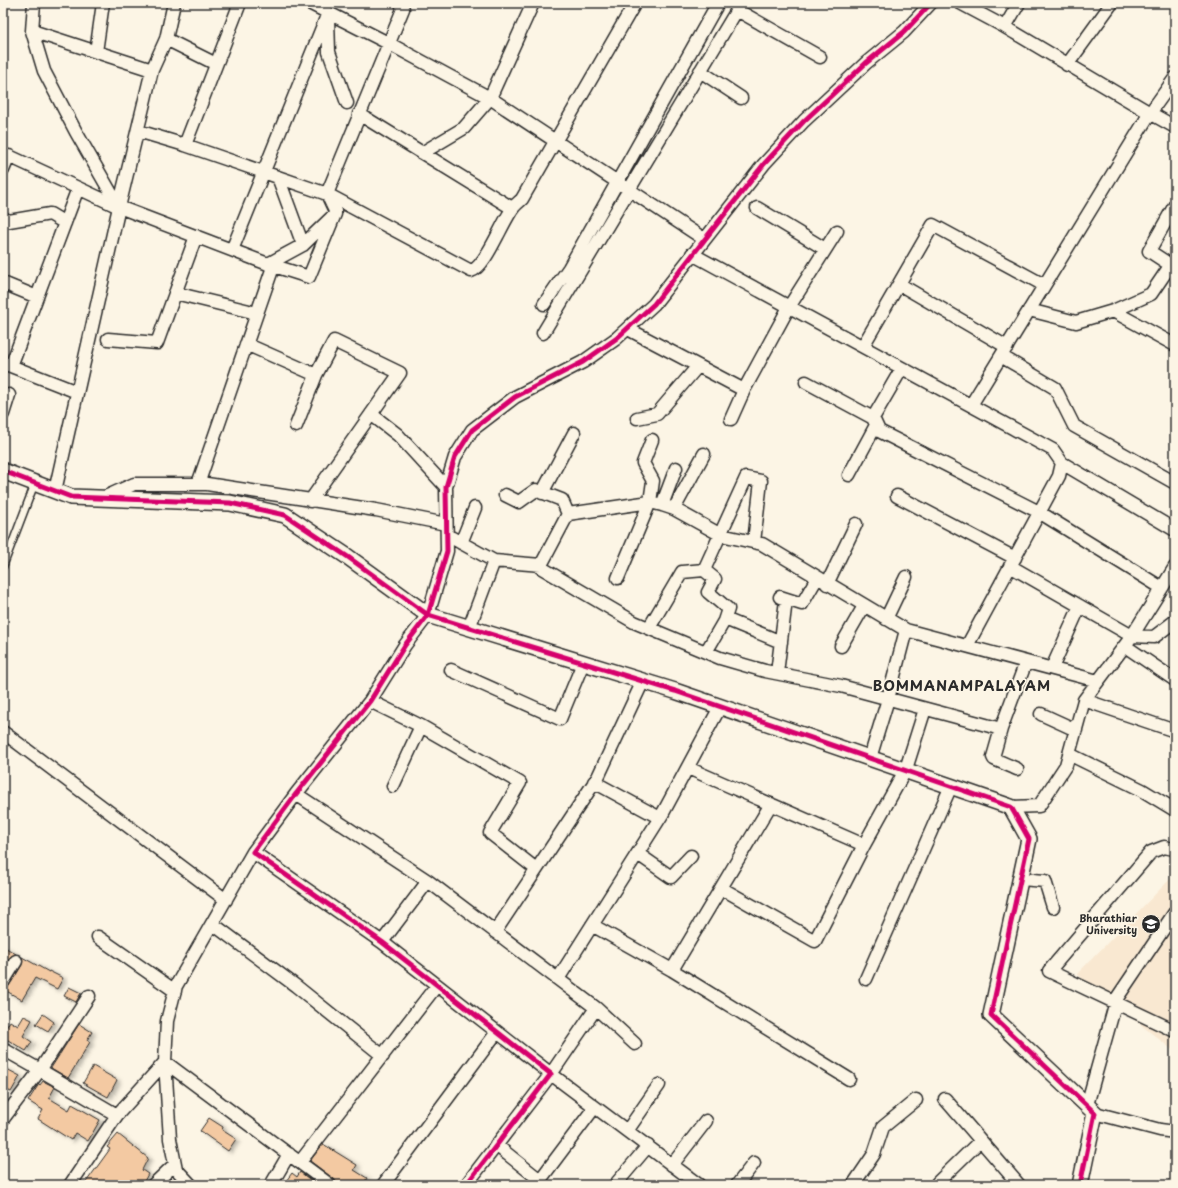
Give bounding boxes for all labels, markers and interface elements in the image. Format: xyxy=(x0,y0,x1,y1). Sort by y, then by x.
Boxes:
district label: BOMMANAMPALAYAM xyxy=(873,675,1051,696)
place label: Bharathiar University xyxy=(1079,910,1138,937)
school or university icon: Bharathiar University xyxy=(1140,913,1162,935)

